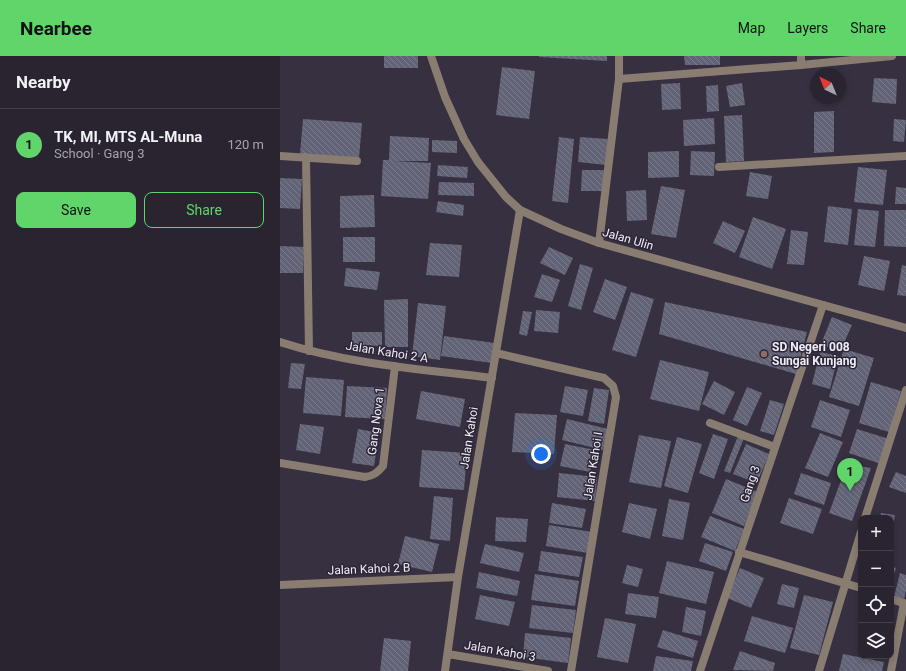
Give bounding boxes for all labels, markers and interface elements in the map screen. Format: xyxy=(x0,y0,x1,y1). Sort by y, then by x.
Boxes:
text: Nearbee xyxy=(20,17,92,40)
text: Map xyxy=(738,20,765,36)
text: Layers xyxy=(787,20,828,36)
text: Share xyxy=(850,20,886,36)
north arrow xyxy=(810,68,846,104)
text: Nearby xyxy=(16,72,71,92)
text: TK, MI, MTS AL-Muna xyxy=(54,128,202,146)
text: 1 xyxy=(25,137,33,152)
text: 120 m xyxy=(227,137,264,152)
text: School · Gang 3 xyxy=(54,146,144,161)
button: Save xyxy=(16,192,136,228)
button: Share xyxy=(144,192,264,228)
street label: Jalan Ulin xyxy=(601,225,655,253)
street label: Jalan Kahoi 2 A xyxy=(345,339,429,365)
place label: SD Negeri 008 Sungai Kunjang xyxy=(772,340,856,368)
marker: SD Negeri 008 Sungai Kunjang xyxy=(759,349,769,359)
street label: Gang Nova 1 xyxy=(365,386,387,456)
street label: Jalan Kahoi xyxy=(457,406,481,470)
street label: Jalan Kahoi I xyxy=(581,431,605,501)
your location xyxy=(531,444,551,464)
pin: 1 xyxy=(837,458,863,491)
street label: Gang 3 xyxy=(737,464,763,504)
map controls xyxy=(858,515,894,659)
button: + xyxy=(858,515,894,551)
button: − xyxy=(858,551,894,587)
street label: Jalan Kahoi 2 B xyxy=(327,561,411,577)
button: locate xyxy=(858,587,894,623)
button: layers xyxy=(858,623,894,659)
street label: Jalan Kahoi 3 xyxy=(463,638,537,664)

